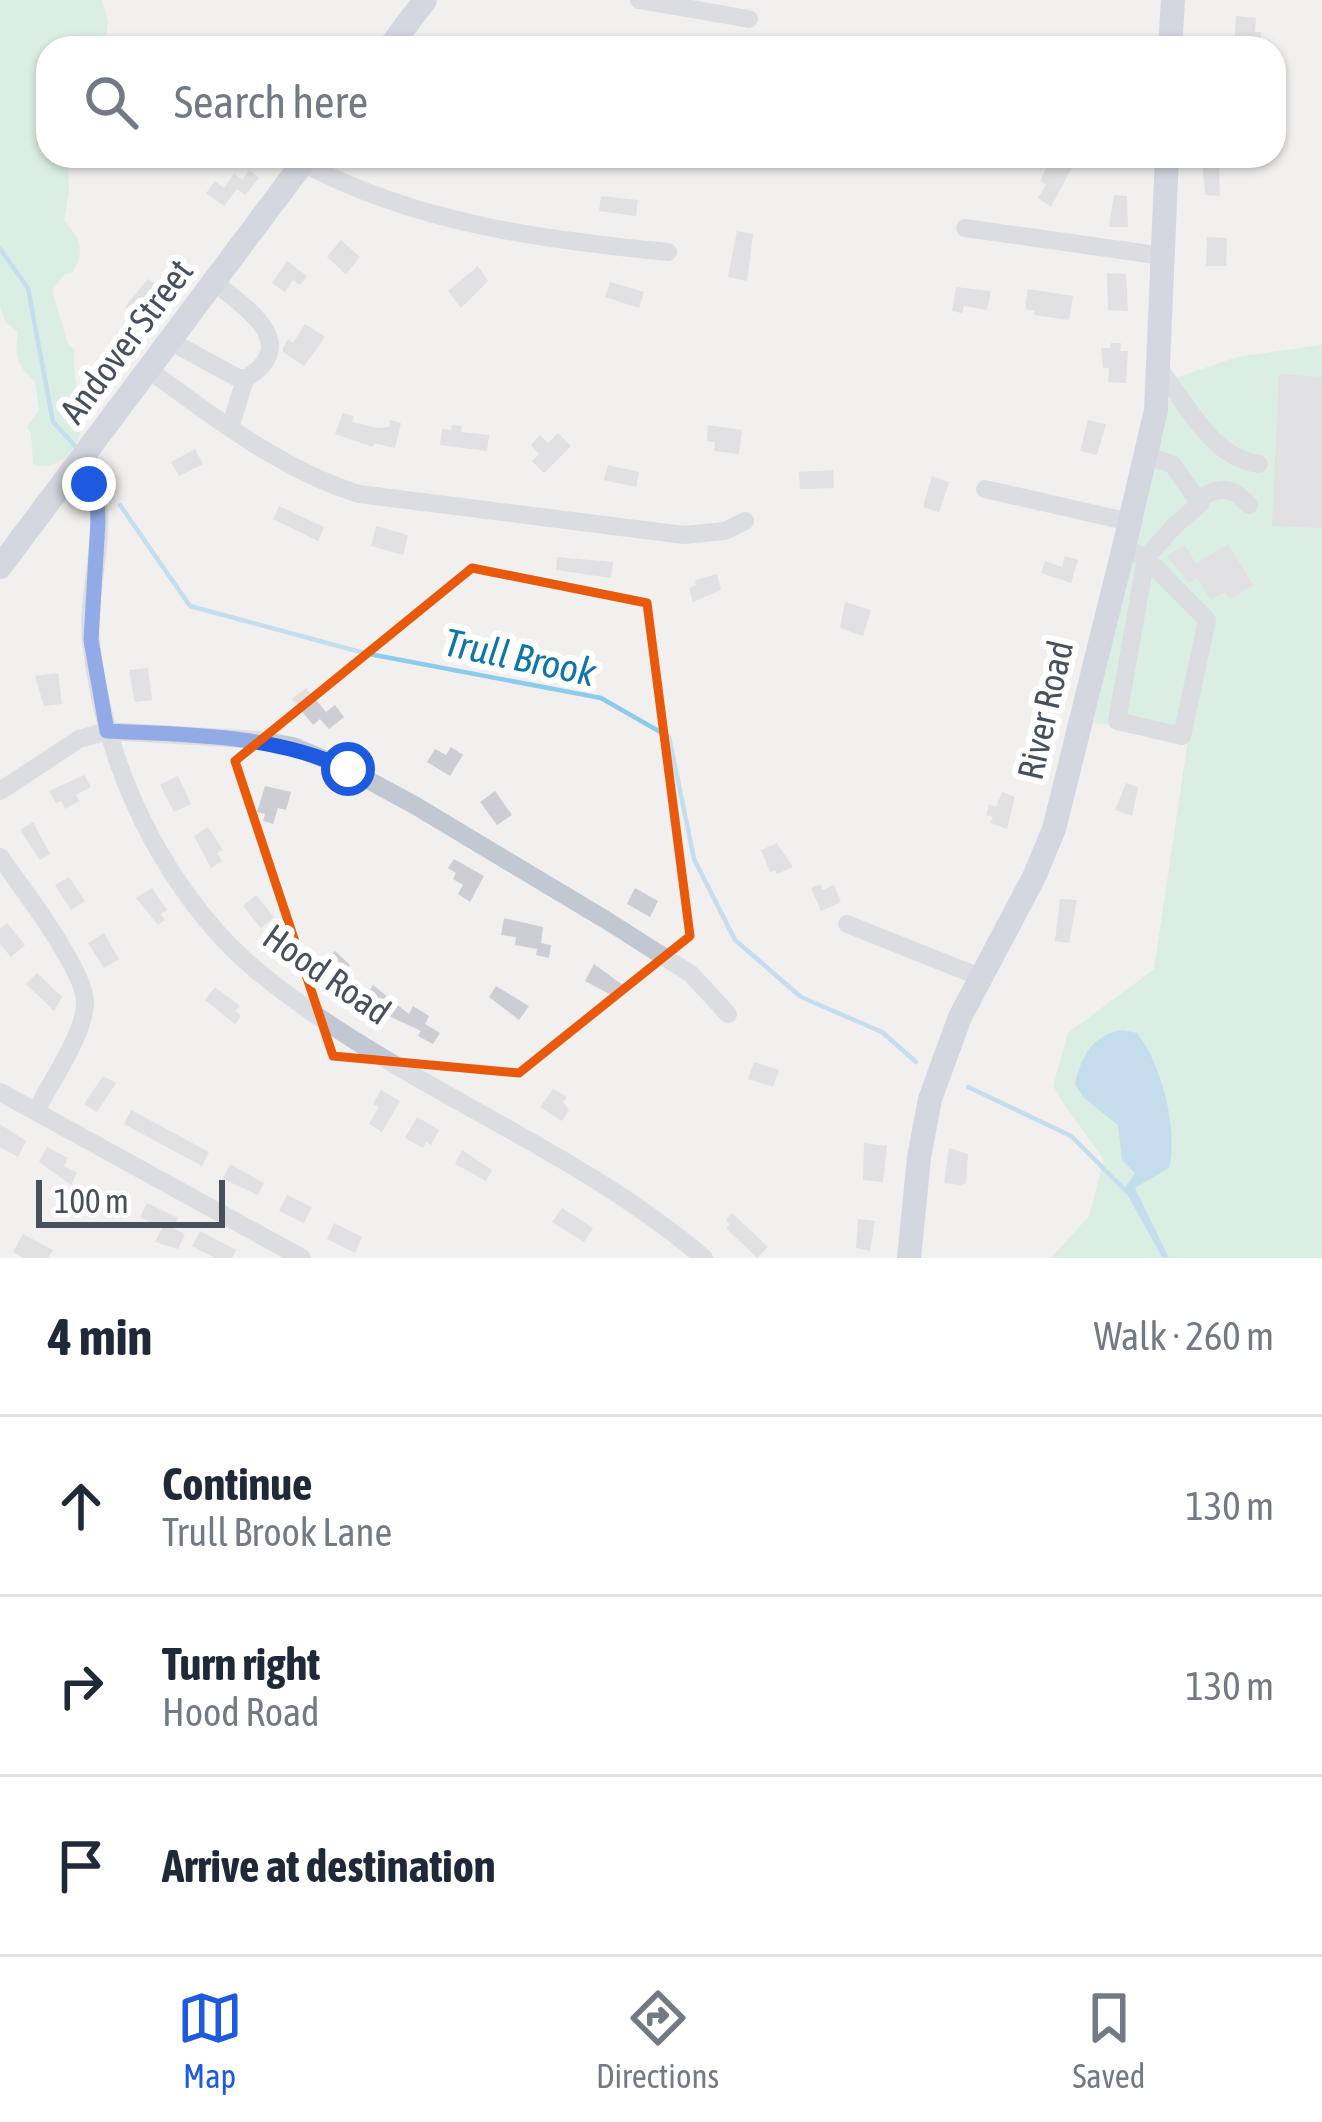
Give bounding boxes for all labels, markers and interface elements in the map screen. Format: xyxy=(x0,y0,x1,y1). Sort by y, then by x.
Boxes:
search box xyxy=(36,36,1286,168)
icon: search xyxy=(78,69,144,135)
text: Search here xyxy=(174,76,368,128)
street label: Andover Street xyxy=(51,251,201,431)
route end xyxy=(62,457,116,511)
water label: Trull Brook xyxy=(440,619,601,695)
street label: River Road xyxy=(1009,636,1081,784)
route start xyxy=(321,742,375,796)
street label: Hood Road xyxy=(255,915,399,1033)
scale bar xyxy=(36,1174,225,1227)
text: 100 m xyxy=(54,1182,129,1220)
text: 4 min xyxy=(48,1307,152,1366)
text: Walk · 260 m xyxy=(1094,1314,1274,1358)
text: Continue xyxy=(162,1458,313,1510)
icon: ahead xyxy=(48,1473,114,1539)
text: 130 m xyxy=(1186,1484,1274,1528)
text: Trull Brook Lane xyxy=(162,1510,392,1554)
text: Turn right xyxy=(162,1638,320,1690)
icon: right xyxy=(48,1653,114,1719)
text: 130 m xyxy=(1186,1664,1274,1708)
text: Hood Road xyxy=(162,1690,320,1734)
icon: arrive xyxy=(48,1833,114,1899)
text: Arrive at destination xyxy=(162,1840,496,1892)
tab: Map xyxy=(177,1985,243,2095)
tab: Directions xyxy=(596,1985,719,2095)
tab: Saved xyxy=(1072,1985,1145,2095)

